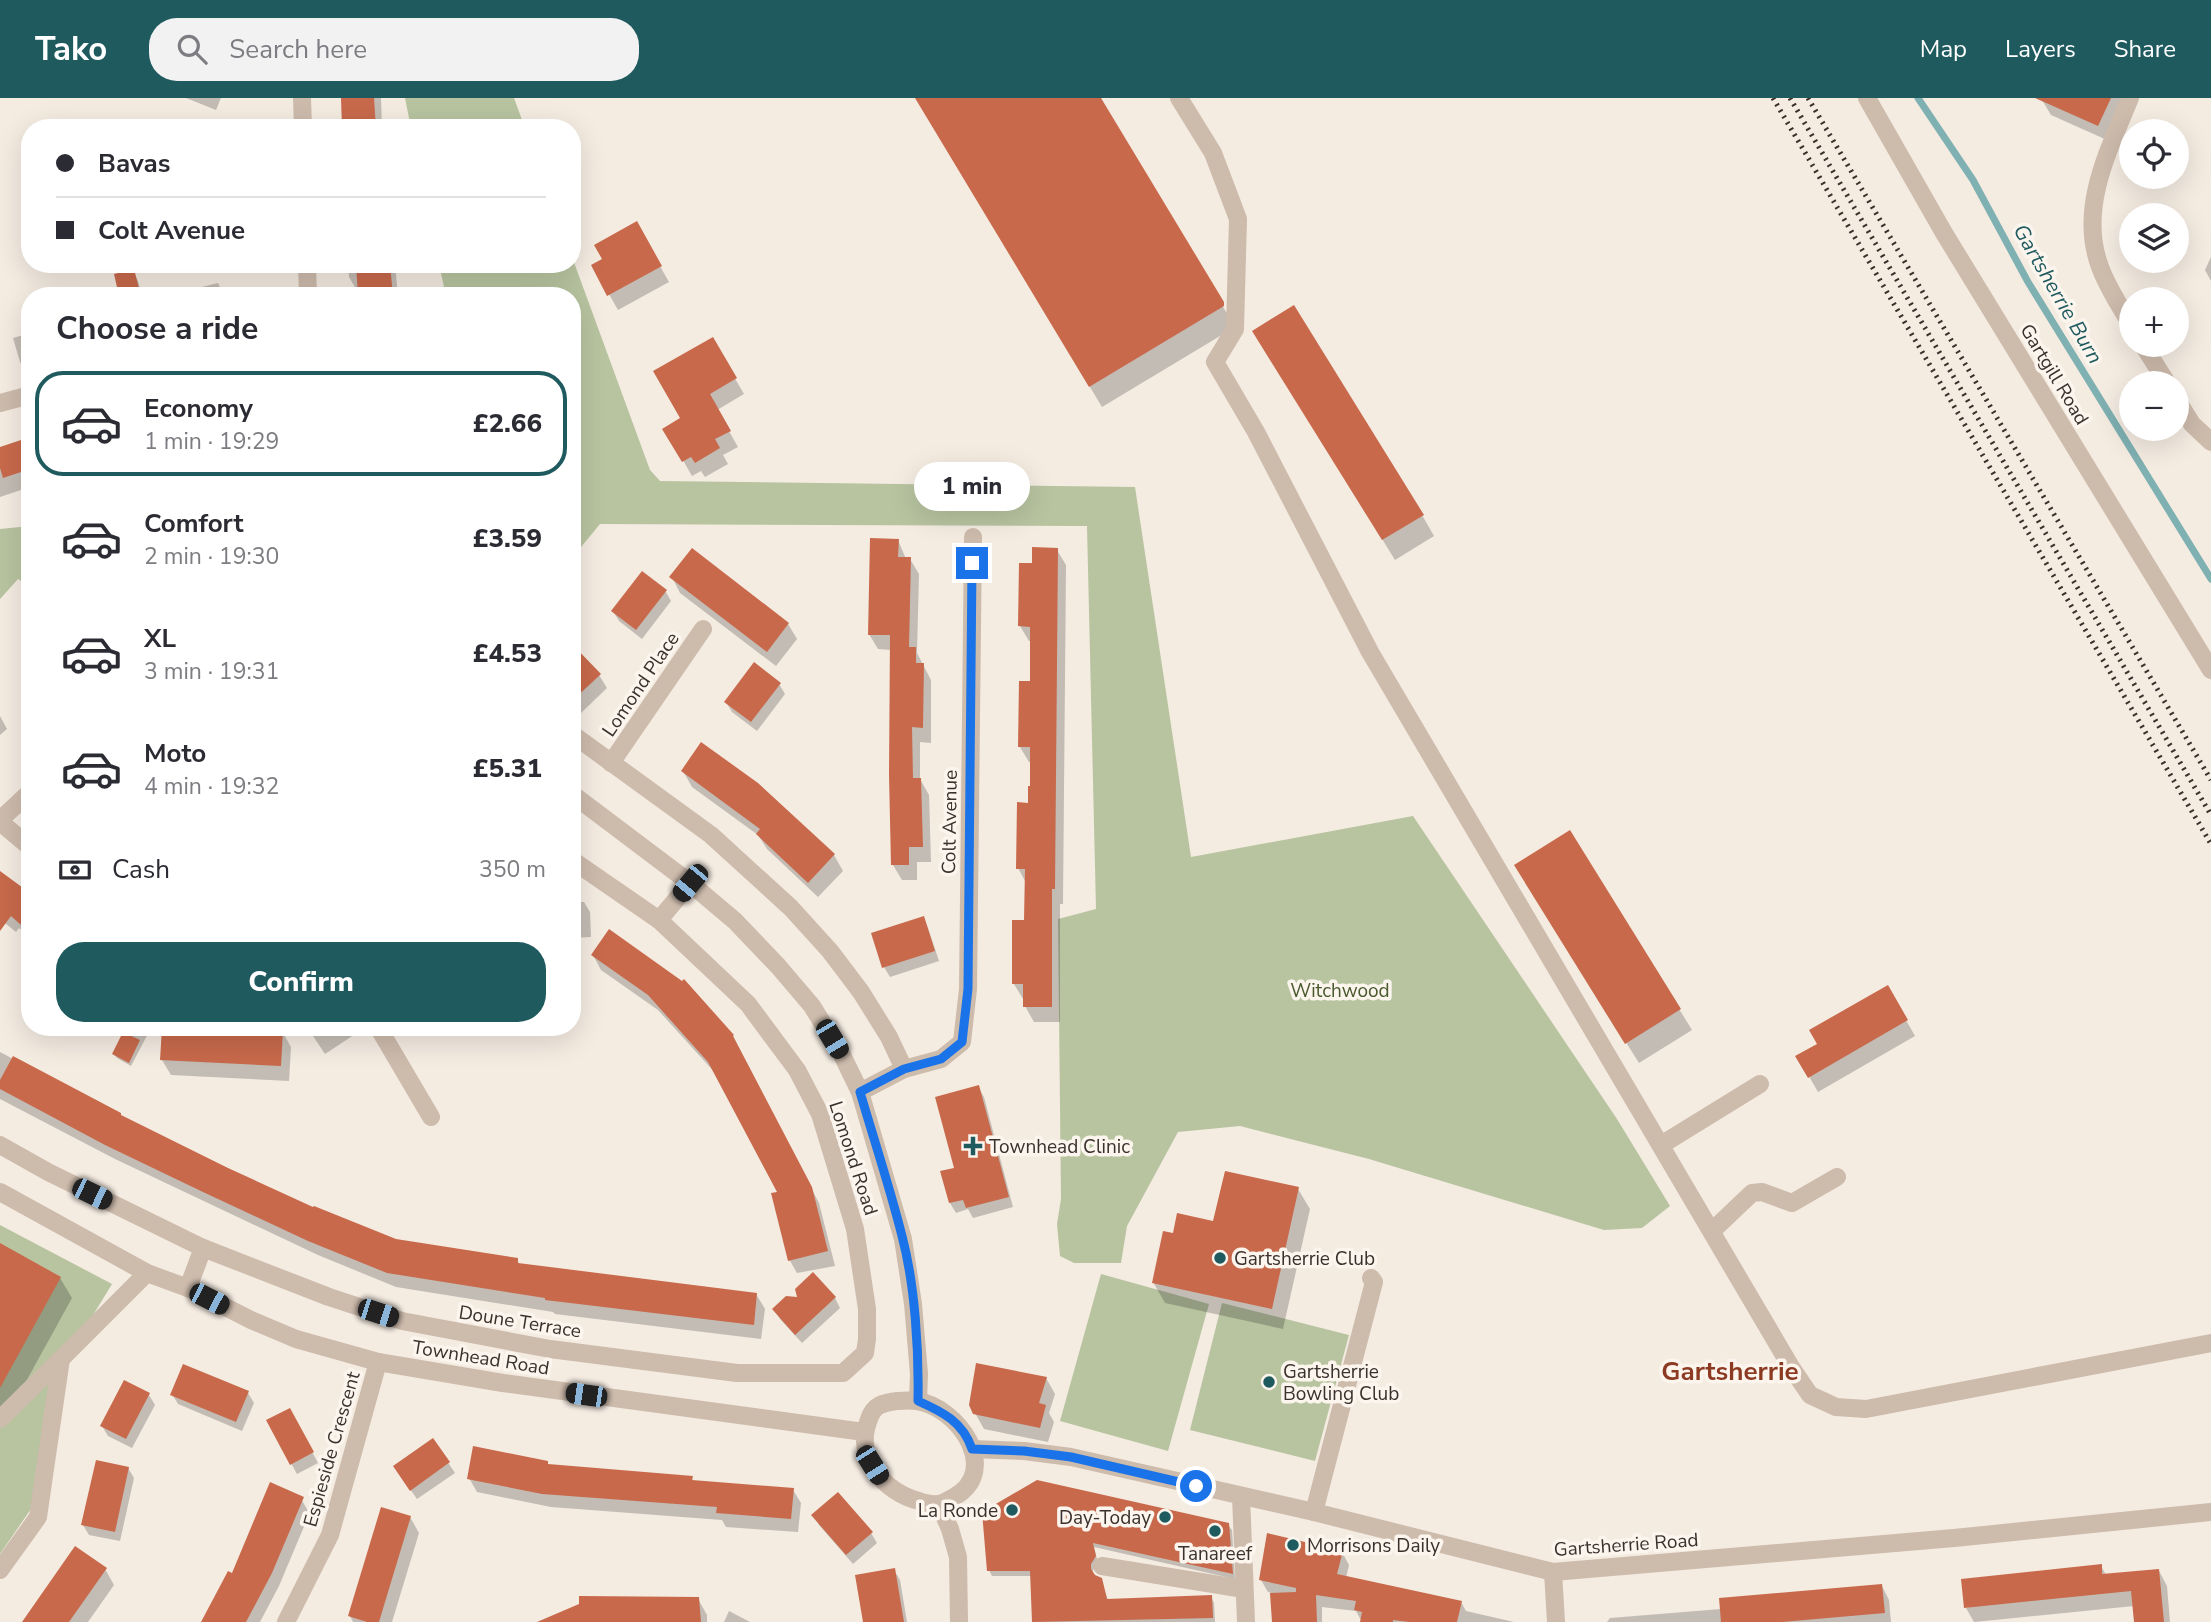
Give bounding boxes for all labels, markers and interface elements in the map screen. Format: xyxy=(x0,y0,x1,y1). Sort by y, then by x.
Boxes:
search box xyxy=(149,18,639,81)
text: Tako xyxy=(35,27,107,72)
icon: search xyxy=(173,30,211,68)
text: Search here xyxy=(229,32,367,67)
text: Map xyxy=(1920,33,1967,65)
text: Layers xyxy=(2005,33,2076,65)
text: Share xyxy=(2114,33,2176,65)
map controls xyxy=(2119,119,2189,441)
button: locate xyxy=(2119,119,2189,189)
text: Bavas xyxy=(98,146,170,181)
button: layers xyxy=(2119,203,2189,273)
text: Colt Avenue xyxy=(98,213,245,248)
water label: Gartsherrie Burn xyxy=(2007,219,2109,369)
button: + xyxy=(2119,287,2189,357)
text: Choose a ride xyxy=(56,307,258,350)
street label: Gartgill Road xyxy=(2014,319,2095,430)
button: − xyxy=(2119,371,2189,441)
text: Economy xyxy=(144,391,253,426)
icon: car xyxy=(60,392,123,455)
text: £2.66 xyxy=(473,406,542,441)
text: 1 min · 19:29 xyxy=(144,426,279,457)
callout: 1 min xyxy=(914,462,1030,510)
text: 1 min xyxy=(942,471,1002,502)
text: Comfort xyxy=(144,506,244,541)
icon: car xyxy=(60,507,123,570)
text: £3.59 xyxy=(473,521,542,556)
text: 2 min · 19:30 xyxy=(144,541,279,572)
route end xyxy=(956,547,988,579)
text: XL xyxy=(144,621,176,656)
icon: car xyxy=(60,622,123,685)
street label: Lomond Place xyxy=(596,627,685,742)
text: £4.53 xyxy=(473,636,542,671)
text: 3 min · 19:31 xyxy=(144,656,279,687)
text: Moto xyxy=(144,736,206,771)
icon: car xyxy=(60,737,123,800)
text: £5.31 xyxy=(473,751,542,786)
street label: Colt Avenue xyxy=(936,770,964,874)
text: 4 min · 19:32 xyxy=(144,771,279,802)
icon: cash xyxy=(56,851,94,889)
text: Cash xyxy=(112,852,170,887)
text: 350 m xyxy=(479,854,546,885)
car xyxy=(669,860,712,906)
button: Confirm xyxy=(56,942,546,1022)
park label: Witchwood xyxy=(1290,978,1390,1004)
car xyxy=(813,1016,852,1062)
street label: Lomond Road xyxy=(822,1098,884,1219)
place label: Townhead Clinic xyxy=(989,1134,1130,1160)
marker: Townhead Clinic xyxy=(963,1136,983,1156)
car xyxy=(69,1175,116,1213)
place label: Gartsherrie Club xyxy=(1234,1246,1375,1272)
marker: Gartsherrie Club xyxy=(1212,1250,1228,1266)
car xyxy=(186,1280,233,1318)
car xyxy=(355,1297,402,1329)
street label: Doune Terrace xyxy=(457,1299,583,1344)
street label: Townhead Road xyxy=(410,1334,551,1382)
district label: Gartsherrie xyxy=(1661,1354,1799,1389)
place label: Gartsherrie Bowling Club xyxy=(1283,1359,1399,1407)
street label: Espieside Crescent xyxy=(297,1368,367,1530)
marker: Gartsherrie Bowling Club xyxy=(1261,1374,1277,1390)
car xyxy=(564,1382,609,1408)
car xyxy=(852,1442,893,1488)
route start xyxy=(1180,1470,1212,1502)
place label: La Ronde xyxy=(918,1498,998,1524)
marker: La Ronde xyxy=(1004,1502,1020,1518)
place label: Day-Today xyxy=(1059,1505,1151,1531)
marker: Day-Today xyxy=(1157,1509,1173,1525)
marker: Tanareef xyxy=(1207,1523,1223,1539)
street label: Gartsherrie Road xyxy=(1553,1527,1699,1563)
place label: Morrisons Daily xyxy=(1307,1533,1440,1559)
marker: Morrisons Daily xyxy=(1285,1537,1301,1553)
place label: Tanareef xyxy=(1178,1541,1253,1567)

